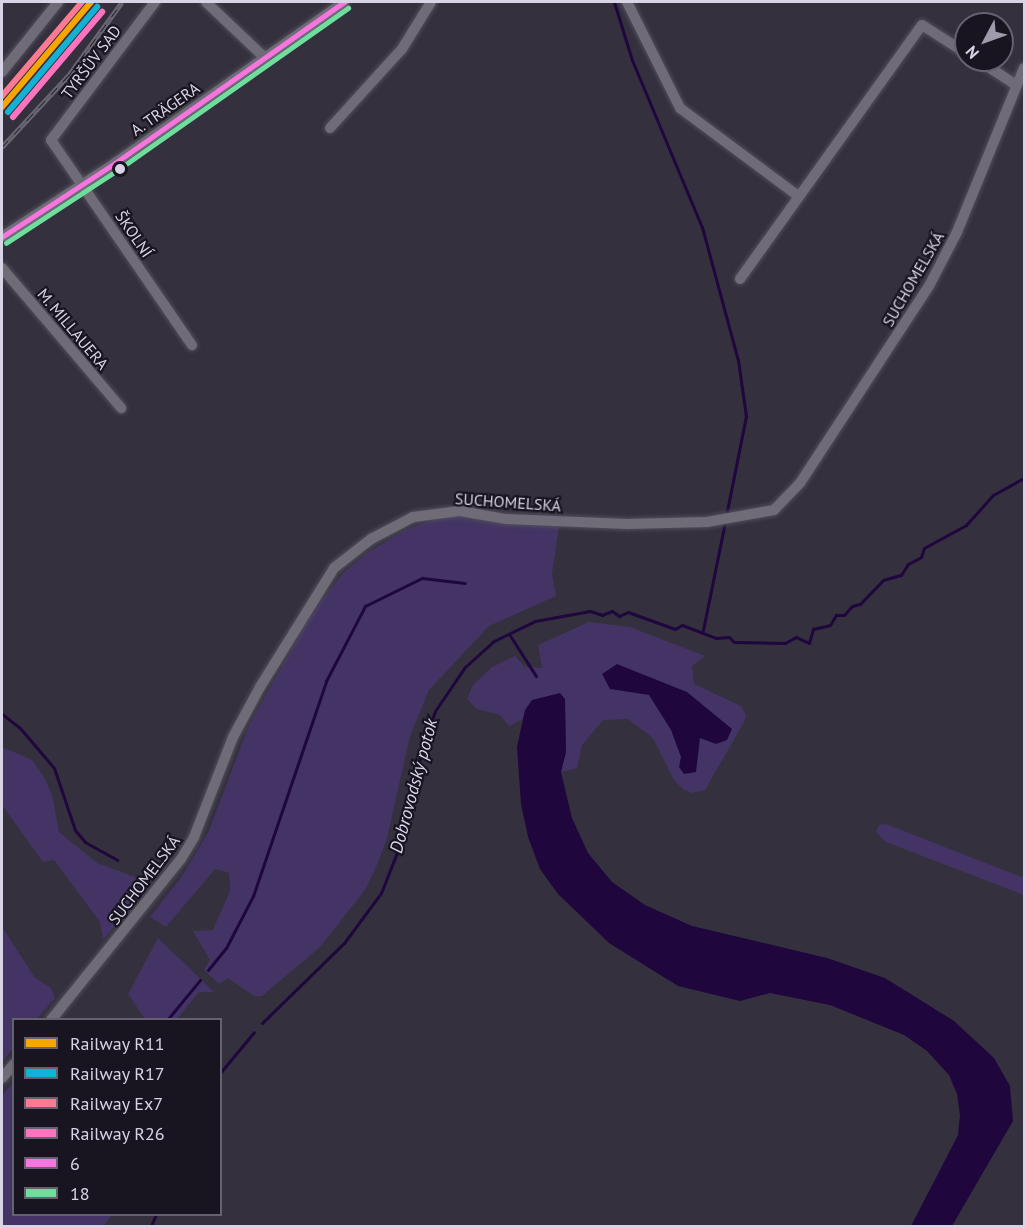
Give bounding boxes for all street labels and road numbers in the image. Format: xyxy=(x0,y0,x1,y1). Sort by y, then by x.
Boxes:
street label: TYRŠŮV SAD xyxy=(57,21,125,103)
street label: A. TRÄGERA xyxy=(126,78,204,140)
street label: ŠKOLNÍ xyxy=(111,207,157,261)
street label: SUCHOMELSKÁ xyxy=(878,228,948,330)
street label: M. MILLAUERA xyxy=(33,284,113,374)
street label: SUCHOMELSKÁ xyxy=(454,489,562,515)
street label: SUCHOMELSKÁ xyxy=(104,832,184,928)

